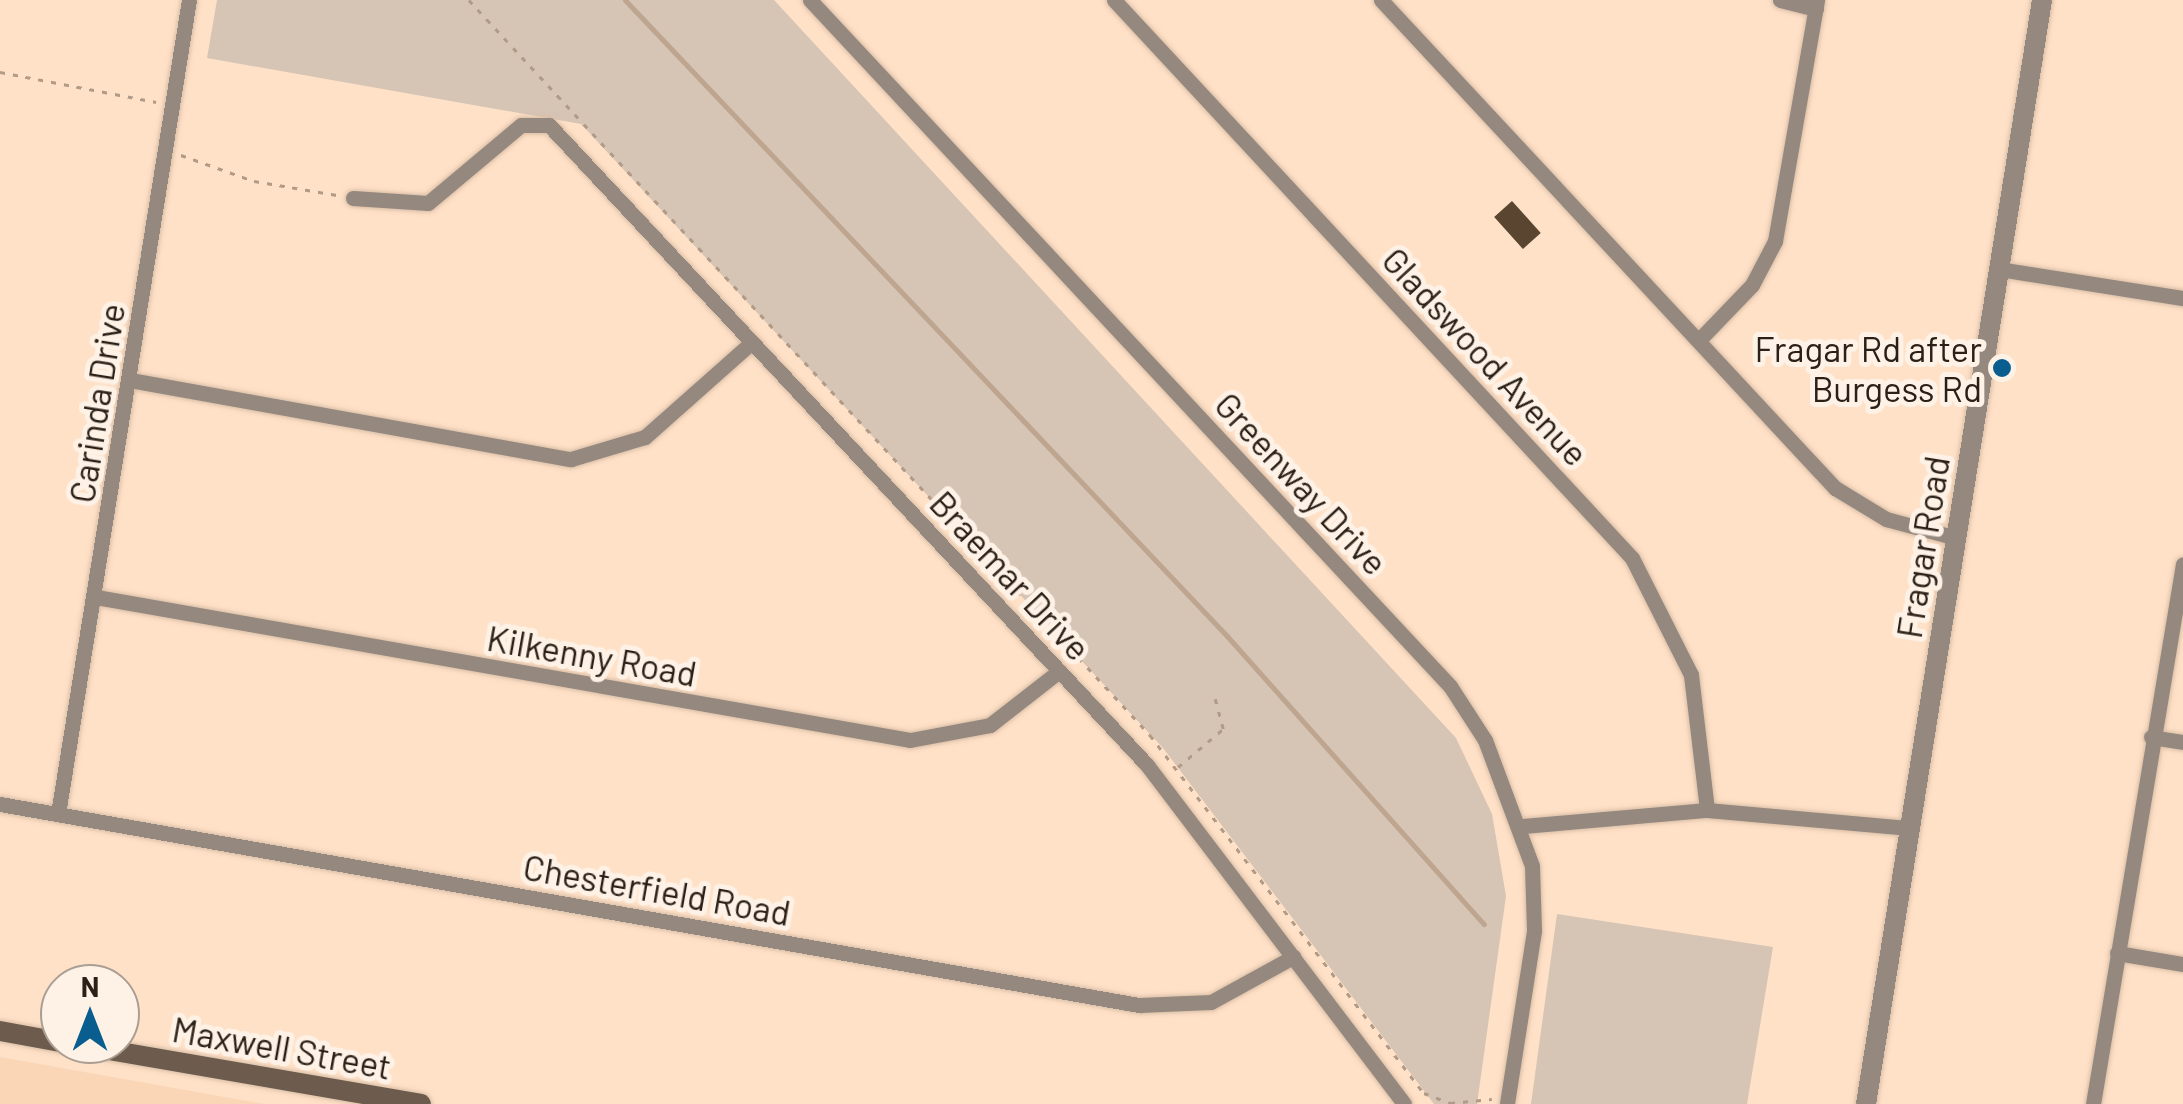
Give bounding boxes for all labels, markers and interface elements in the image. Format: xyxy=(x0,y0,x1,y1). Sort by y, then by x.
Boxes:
street label: Gladswood Avenue xyxy=(1374,238,1598,474)
street label: Carinda Drive xyxy=(60,300,132,506)
place label: Fragar Rd after Burgess Rd xyxy=(1754,327,1982,409)
marker: Fragar Rd after Burgess Rd xyxy=(1991,357,2013,379)
street label: Greenway Drive xyxy=(1207,383,1397,583)
street label: Fragar Road xyxy=(1887,453,1957,641)
street label: Braemar Drive xyxy=(922,482,1100,668)
street label: Kilkenny Road xyxy=(484,616,700,694)
street label: Chesterfield Road xyxy=(520,845,794,933)
north arrow xyxy=(40,964,140,1064)
text: N xyxy=(81,969,99,1003)
street label: Maxwell Street xyxy=(169,1007,395,1087)

